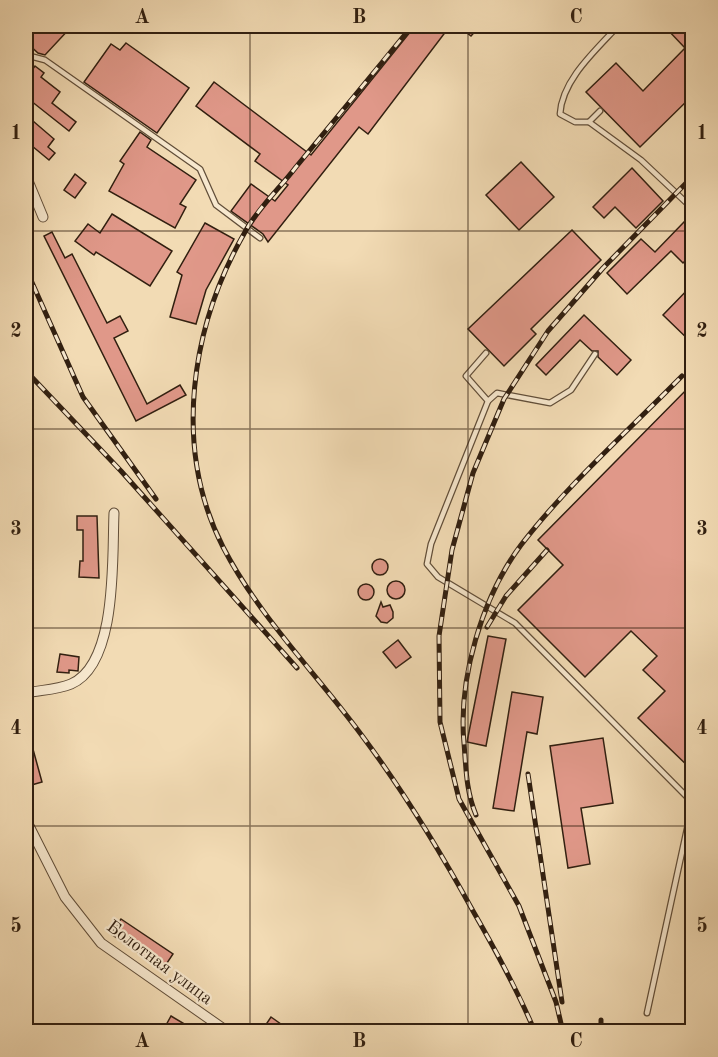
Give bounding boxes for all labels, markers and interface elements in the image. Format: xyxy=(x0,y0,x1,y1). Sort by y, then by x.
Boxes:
text: A xyxy=(134,8,150,28)
text: B xyxy=(352,8,366,28)
text: C xyxy=(569,8,583,28)
text: 1 xyxy=(10,124,22,144)
text: 1 xyxy=(696,124,708,144)
text: 2 xyxy=(10,322,22,342)
text: 2 xyxy=(696,322,708,342)
text: 3 xyxy=(10,520,22,540)
text: 3 xyxy=(696,520,708,540)
text: 4 xyxy=(10,719,22,739)
text: 4 xyxy=(696,719,708,739)
text: 5 xyxy=(10,916,22,937)
text: 5 xyxy=(696,916,708,937)
street label: Болотная улица xyxy=(103,917,216,1008)
text: A xyxy=(134,1032,150,1052)
text: B xyxy=(352,1032,366,1052)
text: C xyxy=(569,1032,583,1052)

